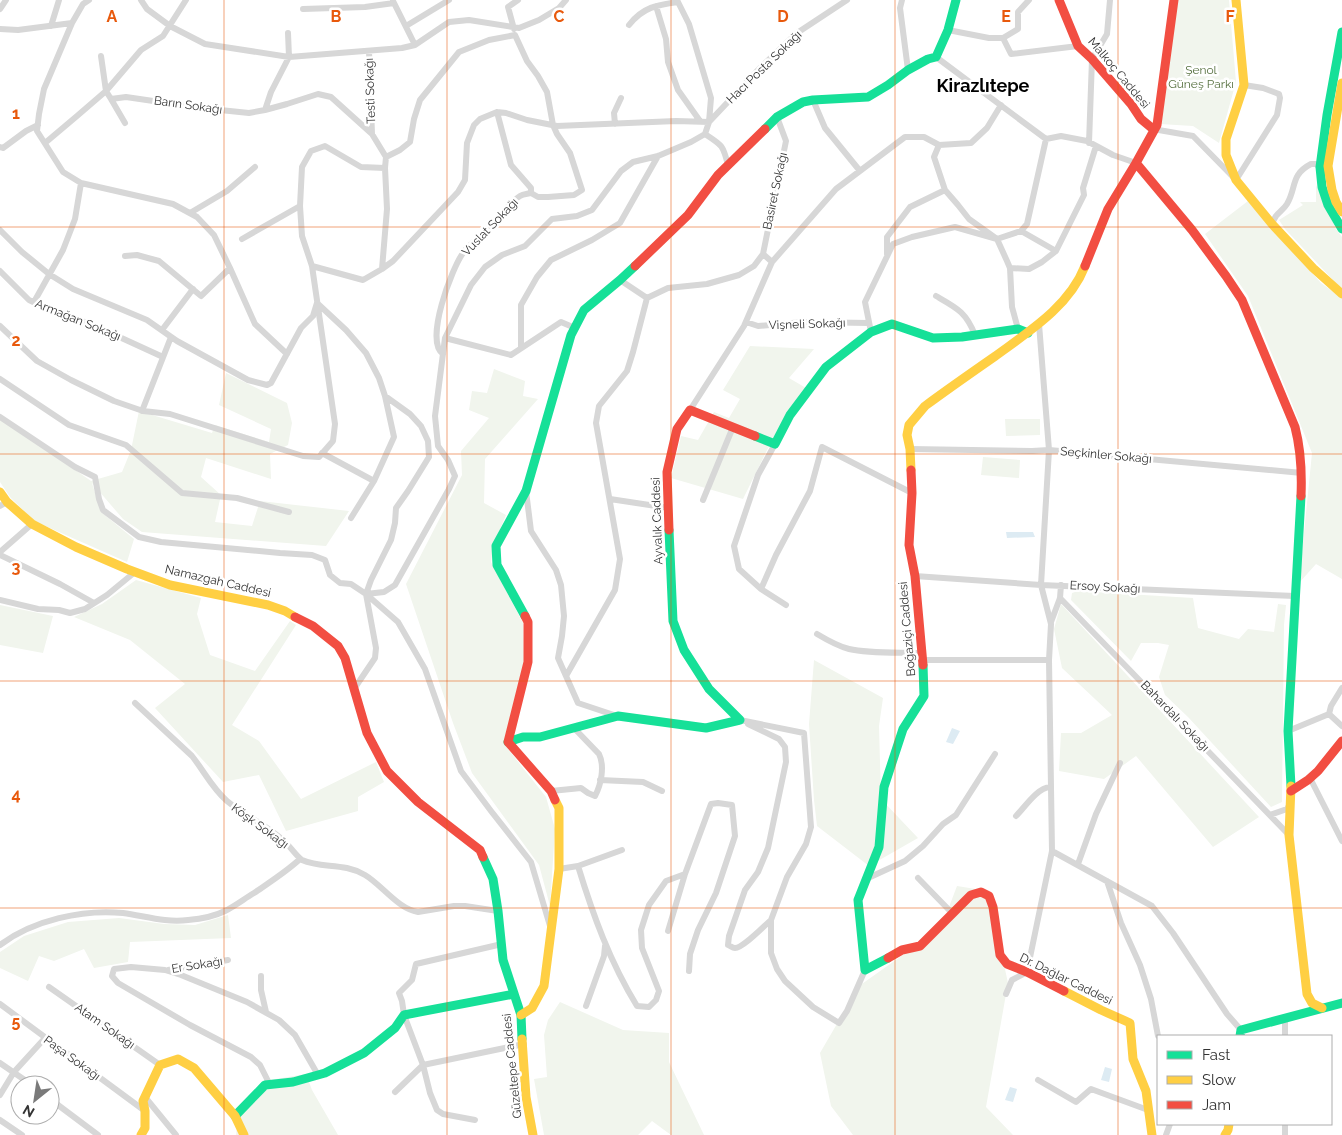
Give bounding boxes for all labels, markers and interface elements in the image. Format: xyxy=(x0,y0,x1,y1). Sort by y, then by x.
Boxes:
text: A xyxy=(107,7,118,26)
text: B xyxy=(331,7,342,26)
text: C xyxy=(554,7,565,26)
text: D xyxy=(777,7,789,26)
text: E xyxy=(1001,7,1011,26)
text: F xyxy=(1225,7,1235,26)
street label: Hacı Posta Sokağı xyxy=(724,28,804,106)
street label: Malkoç Caddesi xyxy=(1085,35,1153,111)
street label: Testi Sokağı xyxy=(362,58,378,124)
park label: Şenol Güneş Parkı xyxy=(1168,63,1234,91)
district label: Kirazlıtepe xyxy=(937,75,1030,96)
street label: Barın Sokağı xyxy=(153,93,223,117)
text: 1 xyxy=(12,104,20,123)
street label: Basiret Sokağı xyxy=(760,151,790,231)
street label: Vuslat Sokağı xyxy=(459,195,521,259)
street label: Armağan Sokağı xyxy=(33,296,123,344)
street label: Vişneli Sokağı xyxy=(768,316,846,332)
text: 2 xyxy=(11,331,21,350)
street label: Seçkinler Sokağı xyxy=(1060,444,1152,466)
street label: Ayvalık Caddesi xyxy=(648,477,666,565)
text: 3 xyxy=(12,558,21,577)
street label: Namazgah Caddesi xyxy=(164,562,272,600)
street label: Ersoy Sokağı xyxy=(1069,578,1141,596)
street label: Boğaziçi Caddesi xyxy=(896,581,918,677)
street label: Bahardalı Sokağı xyxy=(1138,678,1212,754)
text: 4 xyxy=(11,785,21,804)
street label: Köşk Sokağı xyxy=(229,801,291,851)
street label: Dr. Dağlar Caddesi xyxy=(1017,950,1115,1008)
street label: Er Sokağı xyxy=(170,954,224,976)
street label: Atam Sokağı xyxy=(72,1000,138,1052)
text: 5 xyxy=(12,1012,21,1031)
street label: Güzeltepe Caddesi xyxy=(500,1013,524,1119)
street label: Paşa Sokağı xyxy=(41,1033,103,1083)
legend xyxy=(1157,1035,1332,1125)
text: Fast xyxy=(1202,1046,1230,1064)
text: Slow xyxy=(1202,1071,1236,1089)
north arrow xyxy=(10,1075,60,1125)
text: Jam xyxy=(1202,1096,1231,1114)
text: N xyxy=(20,1102,37,1121)

